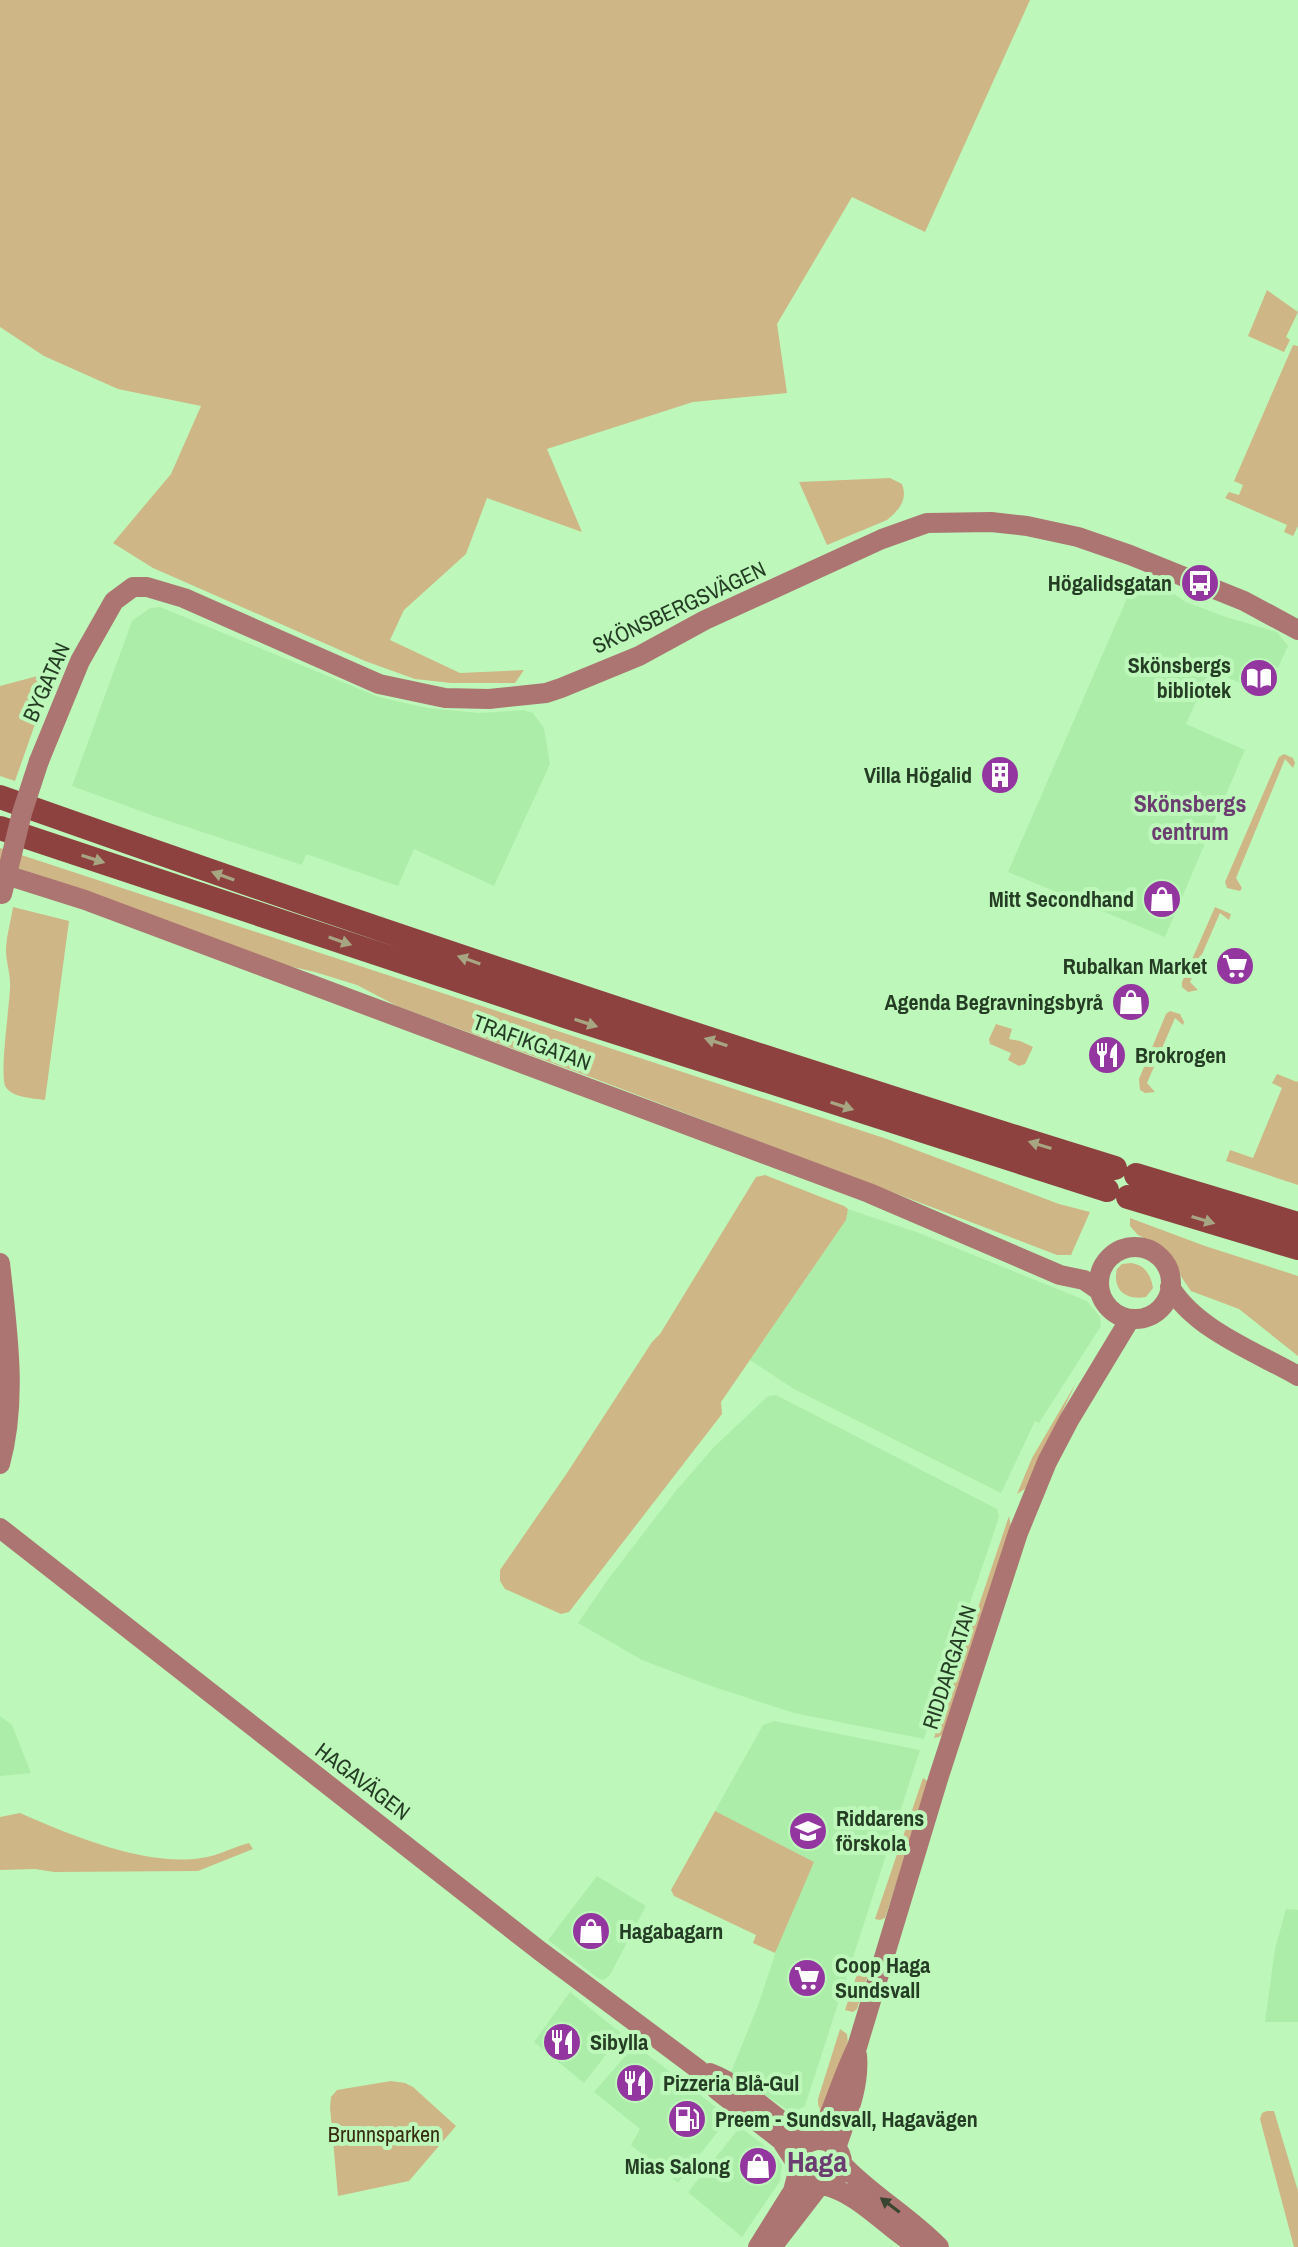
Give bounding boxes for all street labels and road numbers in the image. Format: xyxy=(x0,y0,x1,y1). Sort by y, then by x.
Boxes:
street label: SKÖNSBERGSVÄGEN xyxy=(587,554,771,660)
street label: BYGATAN xyxy=(15,638,77,726)
street label: TRAFIKGATAN xyxy=(469,1007,595,1077)
street label: RIDDARGATAN xyxy=(915,1601,983,1733)
street label: HAGAVÄGEN xyxy=(309,1735,417,1827)

